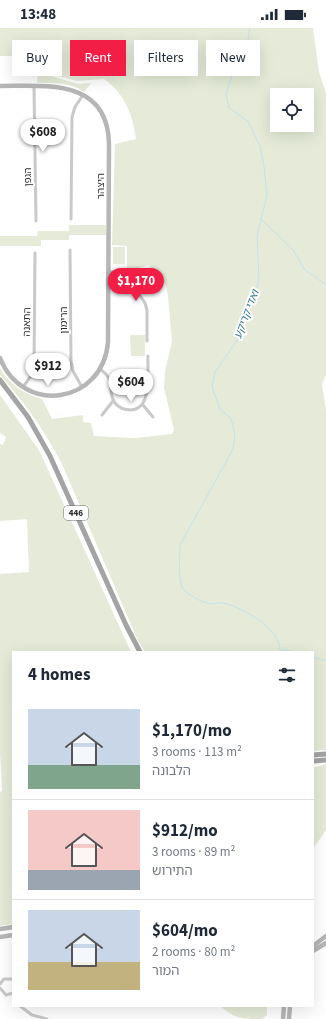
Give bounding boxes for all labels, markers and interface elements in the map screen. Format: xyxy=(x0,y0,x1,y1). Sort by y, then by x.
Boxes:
text: 13:48 xyxy=(20,4,56,25)
chip: Buy xyxy=(12,40,62,76)
chip: Rent xyxy=(70,40,126,76)
chip: Filters xyxy=(134,40,198,76)
chip: New xyxy=(206,40,260,76)
map controls xyxy=(270,88,314,132)
button: locate xyxy=(270,88,314,132)
pin: $608 xyxy=(19,119,67,153)
text: $608 xyxy=(29,123,57,141)
street label: הגפן xyxy=(21,167,35,187)
street label: היצהר xyxy=(94,173,108,199)
pin: $1,170 xyxy=(103,268,169,302)
text: $1,170 xyxy=(117,272,155,290)
water label: ואדי קריקע xyxy=(230,286,263,341)
street label: הרימון xyxy=(57,306,71,334)
street label: התאנה xyxy=(20,307,34,337)
pin: $912 xyxy=(24,353,72,387)
text: $912 xyxy=(34,357,62,375)
pin: $604 xyxy=(107,369,155,403)
text: $604 xyxy=(117,373,145,391)
road number: 446 xyxy=(64,506,88,520)
text: 4 homes xyxy=(28,663,90,687)
icon: filters xyxy=(276,664,298,686)
text: $1,170/mo xyxy=(152,719,232,743)
icon: home xyxy=(60,725,108,773)
text: 3 rooms · 113 m² xyxy=(152,743,242,761)
text: הלבונה xyxy=(152,762,191,780)
text: $912/mo xyxy=(152,819,218,843)
icon: home xyxy=(60,826,108,874)
text: 3 rooms · 89 m² xyxy=(152,843,235,861)
text: התירוש xyxy=(152,862,193,880)
text: $604/mo xyxy=(152,919,218,943)
icon: home xyxy=(60,926,108,974)
text: 2 rooms · 80 m² xyxy=(152,943,235,961)
text: המור xyxy=(152,962,179,980)

